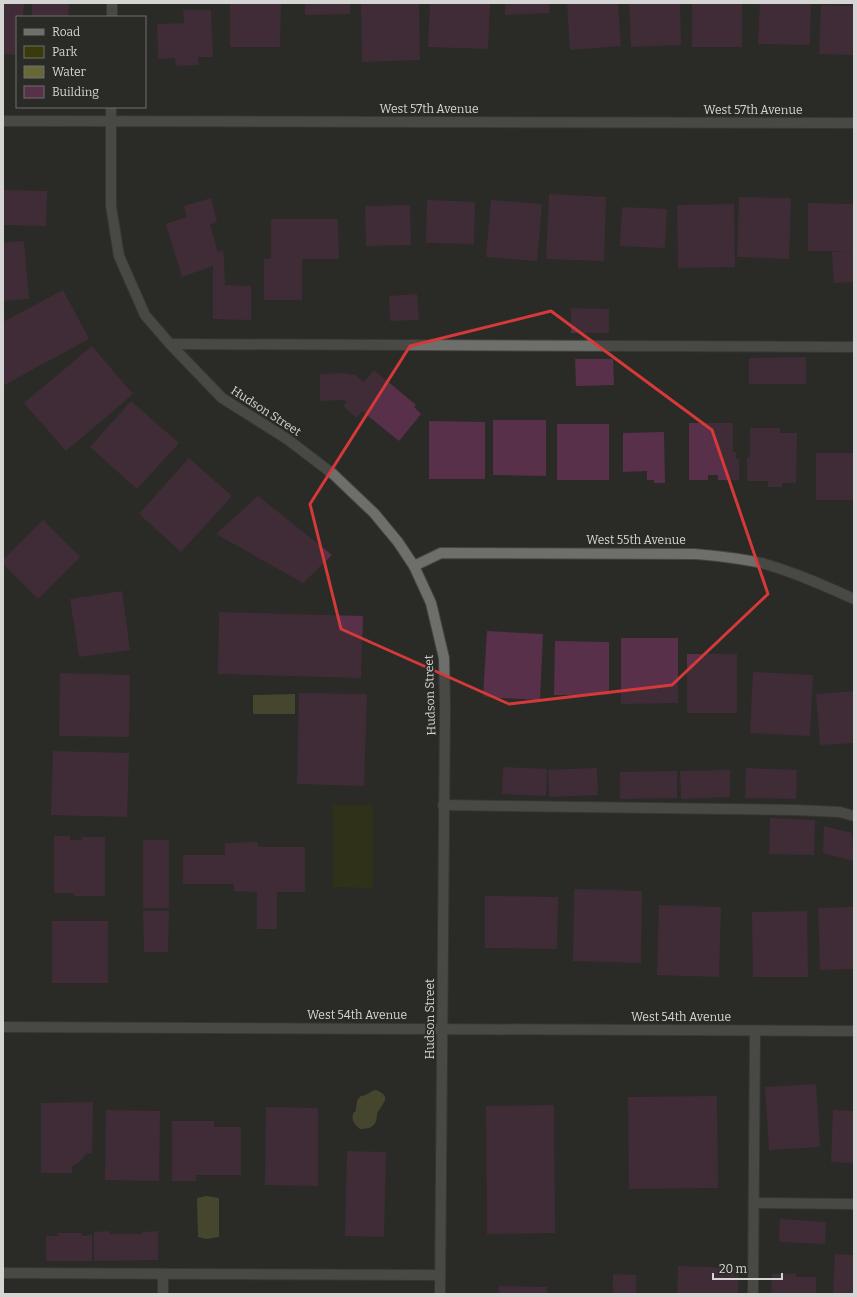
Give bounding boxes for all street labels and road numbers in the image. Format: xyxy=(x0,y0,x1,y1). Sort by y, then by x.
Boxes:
street label: West 57th Avenue xyxy=(380,102,478,116)
street label: West 57th Avenue xyxy=(704,103,802,117)
street label: Hudson Street xyxy=(228,383,304,439)
street label: West 55th Avenue xyxy=(586,533,686,547)
street label: Hudson Street xyxy=(422,654,438,736)
street label: Hudson Street xyxy=(423,978,437,1059)
street label: West 54th Avenue xyxy=(307,1008,407,1022)
street label: West 54th Avenue xyxy=(631,1010,731,1024)

